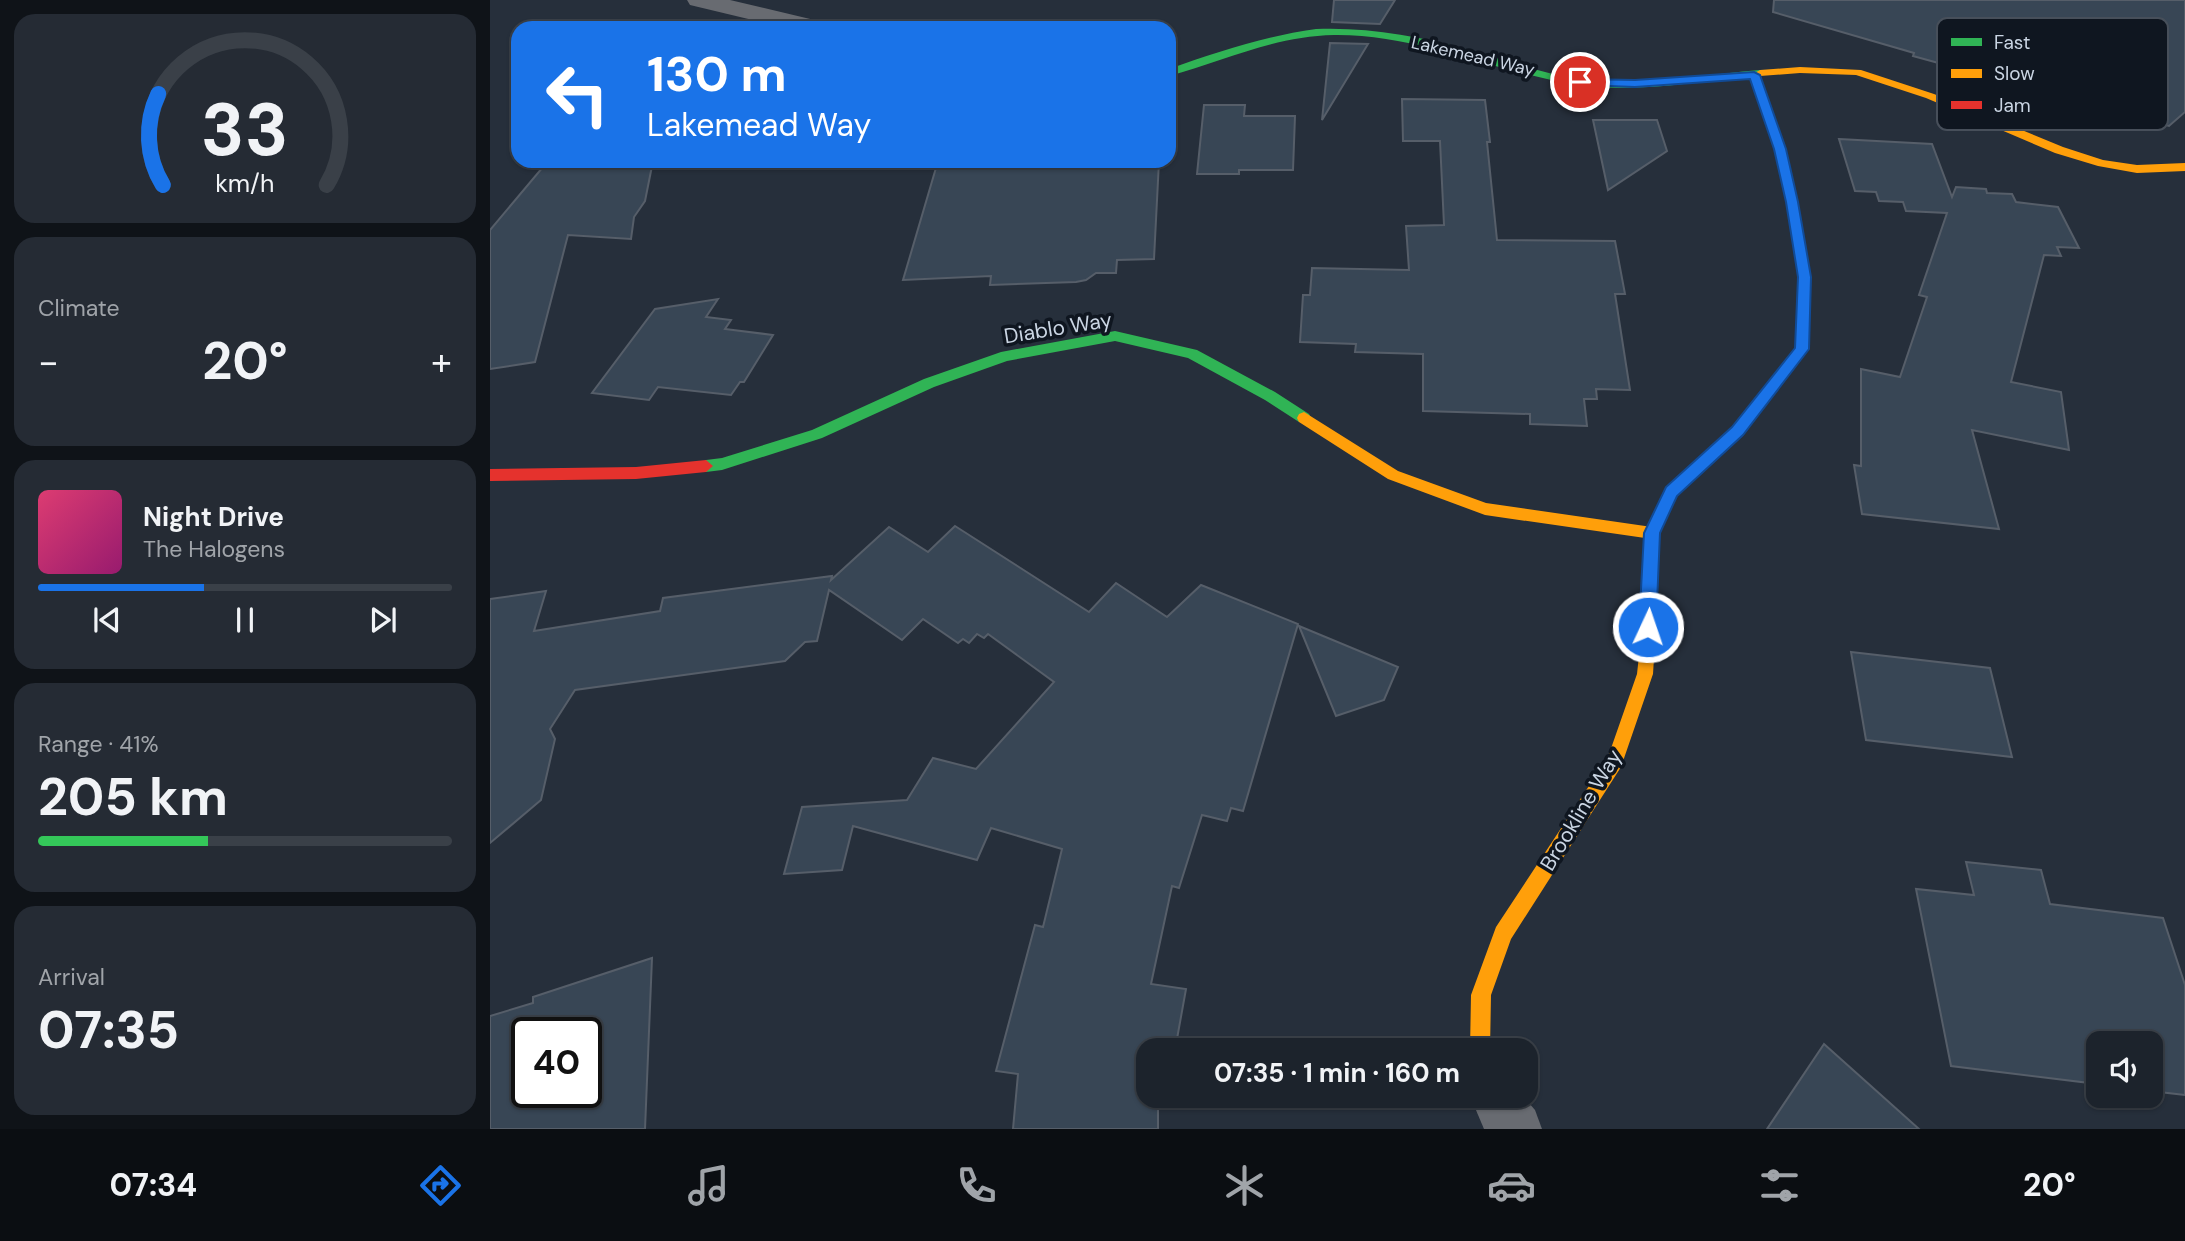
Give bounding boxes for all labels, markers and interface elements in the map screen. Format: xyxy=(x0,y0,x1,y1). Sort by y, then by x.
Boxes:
legend xyxy=(1937,18,2168,130)
street label: Lakemead Way xyxy=(1409,30,1537,82)
text: Fast xyxy=(1994,30,2030,55)
text: 130 m xyxy=(647,42,787,106)
icon: left xyxy=(532,49,623,140)
pin xyxy=(1550,52,1610,112)
text: Slow xyxy=(1994,61,2035,86)
icon: arrive xyxy=(1561,63,1599,101)
text: 33 xyxy=(201,83,289,178)
text: Jam xyxy=(1994,93,2031,118)
text: Lakemead Way xyxy=(647,104,871,146)
text: km/h xyxy=(215,166,275,199)
text: Climate xyxy=(38,293,120,323)
street label: Diablo Way xyxy=(1002,306,1114,350)
text: 20° xyxy=(202,327,288,395)
text: − xyxy=(38,337,59,387)
text: + xyxy=(431,337,452,387)
text: Night Drive xyxy=(143,500,284,534)
text: The Halogens xyxy=(143,534,285,564)
position arrow xyxy=(1611,590,1685,664)
icon: previous xyxy=(88,601,126,639)
icon: pause xyxy=(226,601,264,639)
icon: next xyxy=(364,601,402,639)
text: Range · 41% xyxy=(38,729,159,759)
street label: Brookline Way xyxy=(1534,744,1628,876)
text: 205 km xyxy=(38,763,228,831)
text: Arrival xyxy=(38,962,105,992)
text: 07:35 xyxy=(38,996,179,1064)
speed limit sign: 40 xyxy=(511,1017,602,1108)
map controls xyxy=(2086,1031,2163,1108)
button: sound xyxy=(2086,1031,2163,1108)
text: 07:35 · 1 min · 160 m xyxy=(1214,1056,1460,1090)
icon: directions xyxy=(416,1161,465,1210)
icon: music xyxy=(684,1161,733,1210)
icon: phone xyxy=(952,1161,1001,1210)
icon: climate xyxy=(1220,1161,1269,1210)
icon: car xyxy=(1487,1161,1536,1210)
icon: filters xyxy=(1755,1161,1804,1210)
text: 07:34 xyxy=(109,1164,197,1206)
text: 20° xyxy=(2023,1164,2076,1206)

